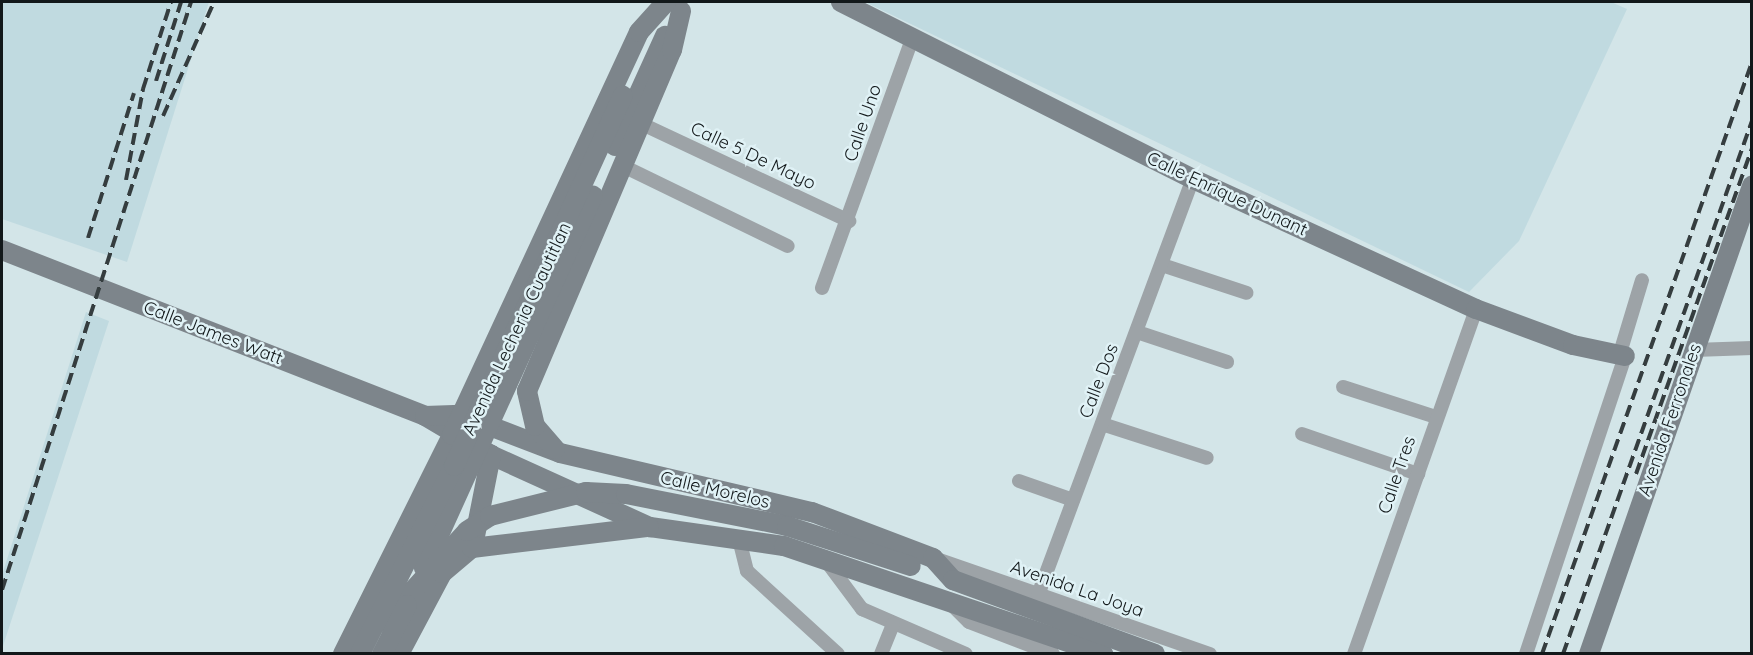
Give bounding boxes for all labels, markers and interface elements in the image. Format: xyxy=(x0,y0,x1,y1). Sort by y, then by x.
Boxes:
street label: Calle Uno xyxy=(840,82,886,164)
street label: Calle 5 De Mayo xyxy=(687,118,819,194)
street label: Calle Enrique Dunant xyxy=(1143,147,1311,241)
street label: Avenida Lecheria Cuautitlan xyxy=(458,219,576,439)
street label: Calle James Watt xyxy=(140,297,286,369)
street label: Calle Dos xyxy=(1075,341,1123,421)
street label: Avenida Ferronales xyxy=(1634,341,1706,499)
street label: Calle Tres xyxy=(1374,433,1420,517)
street label: Calle Morelos xyxy=(658,467,772,513)
street label: Avenida La Joya xyxy=(1008,556,1146,622)

